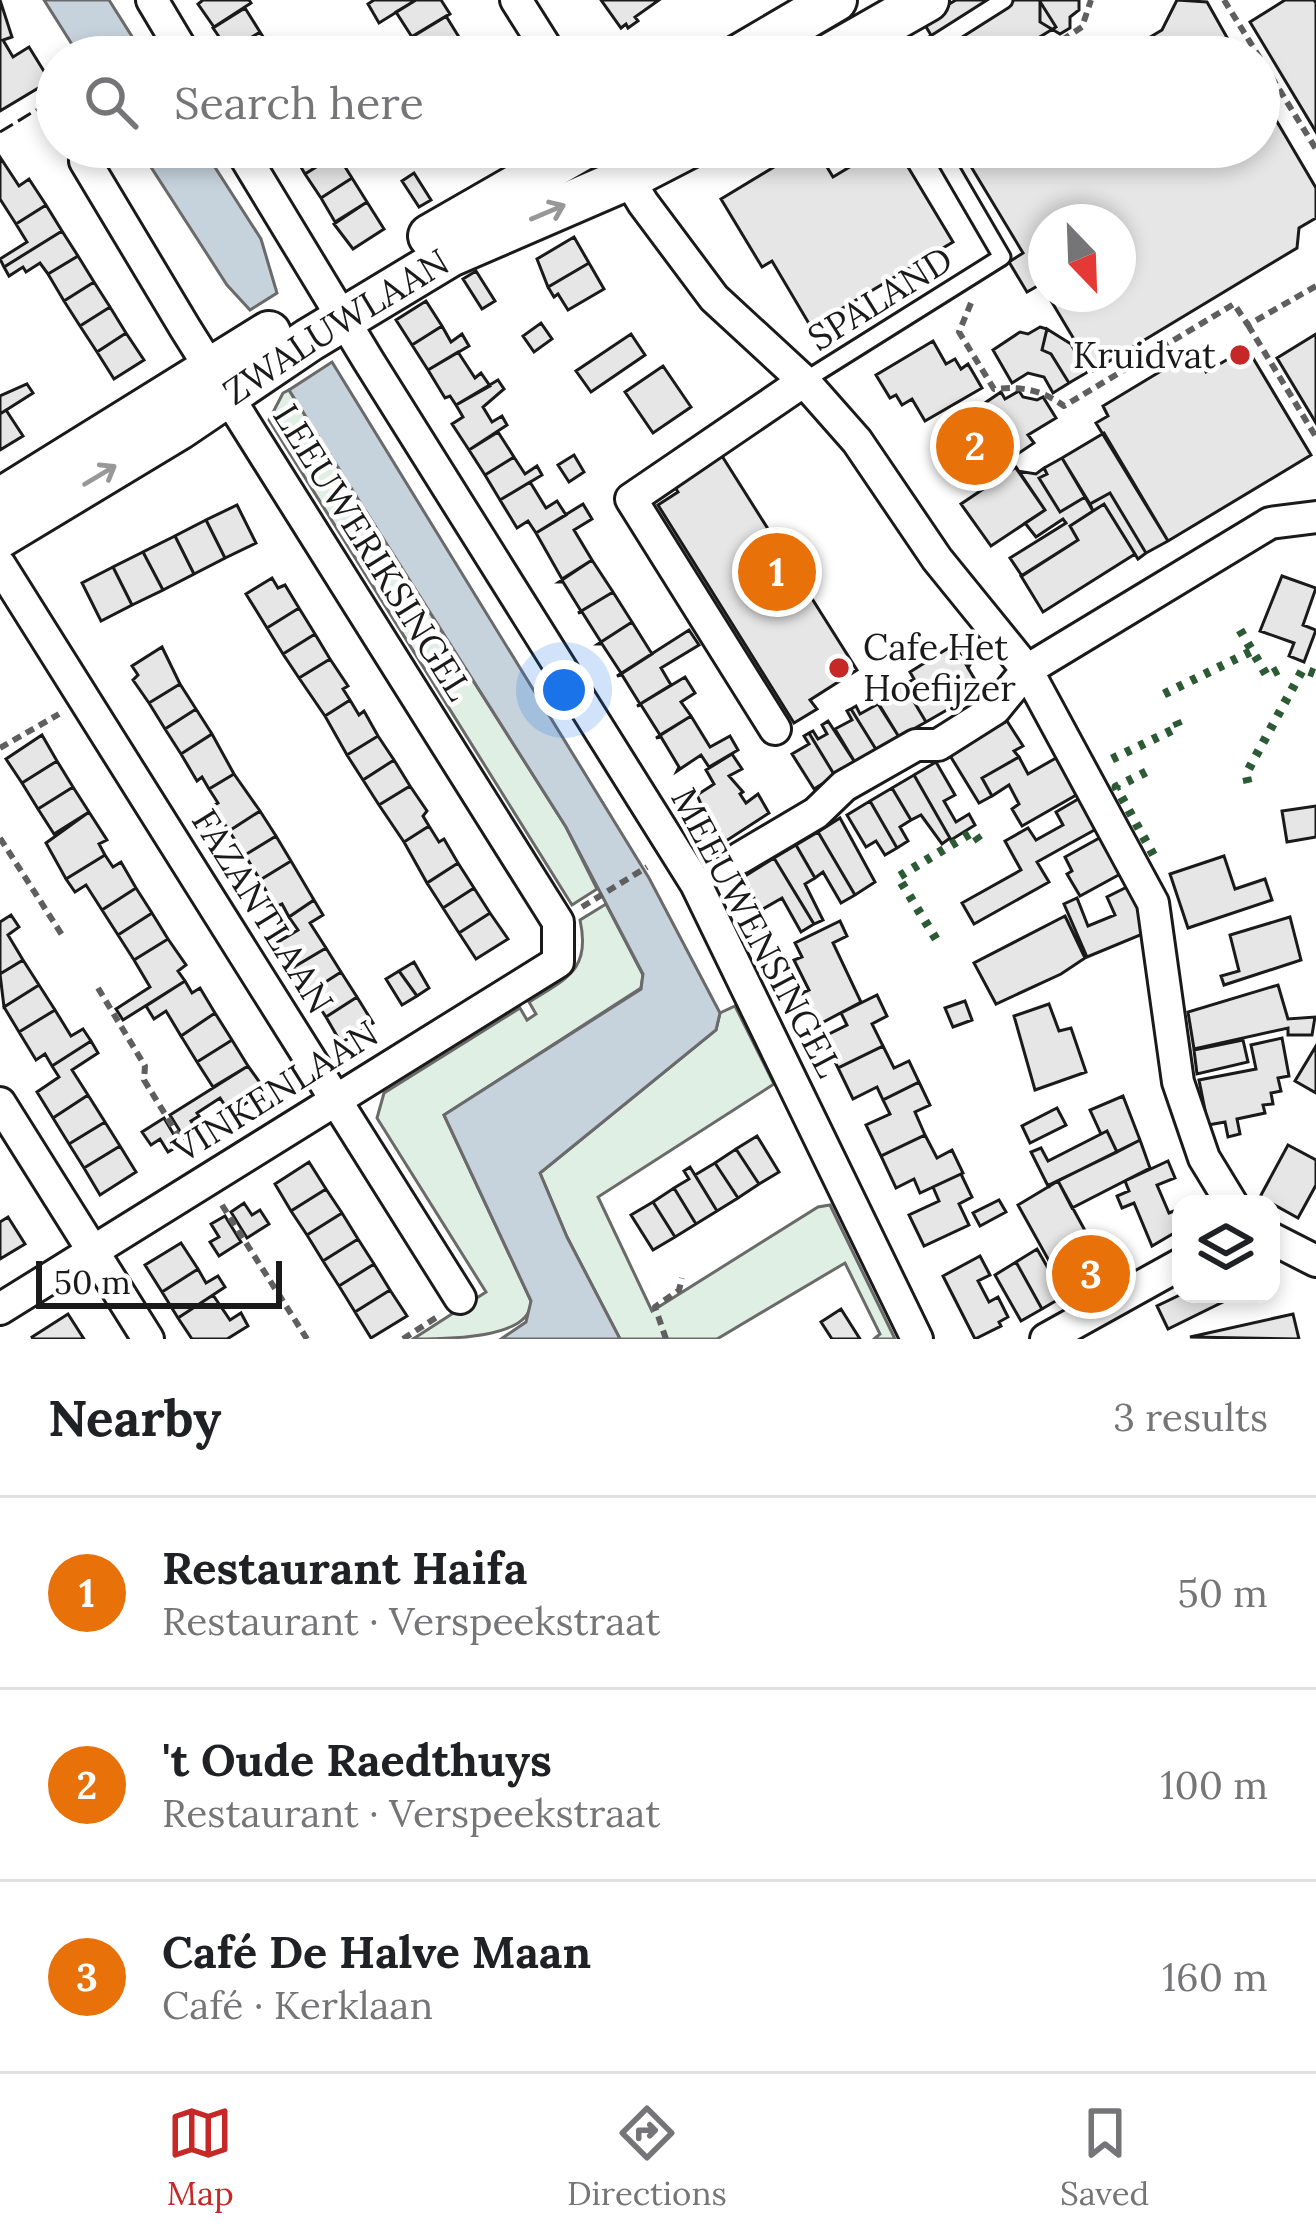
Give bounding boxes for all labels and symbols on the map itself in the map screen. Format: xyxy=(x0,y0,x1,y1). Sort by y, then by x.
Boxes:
one-way arrow xyxy=(529,200,565,222)
north arrow xyxy=(1028,204,1136,312)
street label: SPALAND xyxy=(799,236,961,360)
street label: ZWALUWLAAN xyxy=(214,238,457,414)
place label: Kruidvat xyxy=(1073,332,1216,378)
marker: Kruidvat xyxy=(1227,342,1253,368)
street label: LEEUWERIKSINGEL xyxy=(263,395,483,709)
pin: 2 xyxy=(936,401,1014,491)
one-way arrow xyxy=(82,463,117,487)
pin: 1 xyxy=(738,527,816,617)
place label: Cafe Het Hoefijzer xyxy=(863,624,1016,711)
marker: Cafe Het Hoefijzer xyxy=(826,655,852,681)
your location xyxy=(534,660,594,720)
street label: MEEUWENSINGEL xyxy=(661,780,853,1085)
street label: FAZANTLAAN xyxy=(182,801,344,1021)
street label: VINKENLAAN xyxy=(163,1010,386,1173)
pin: 3 xyxy=(1052,1229,1130,1319)
scale bar xyxy=(36,1255,282,1308)

